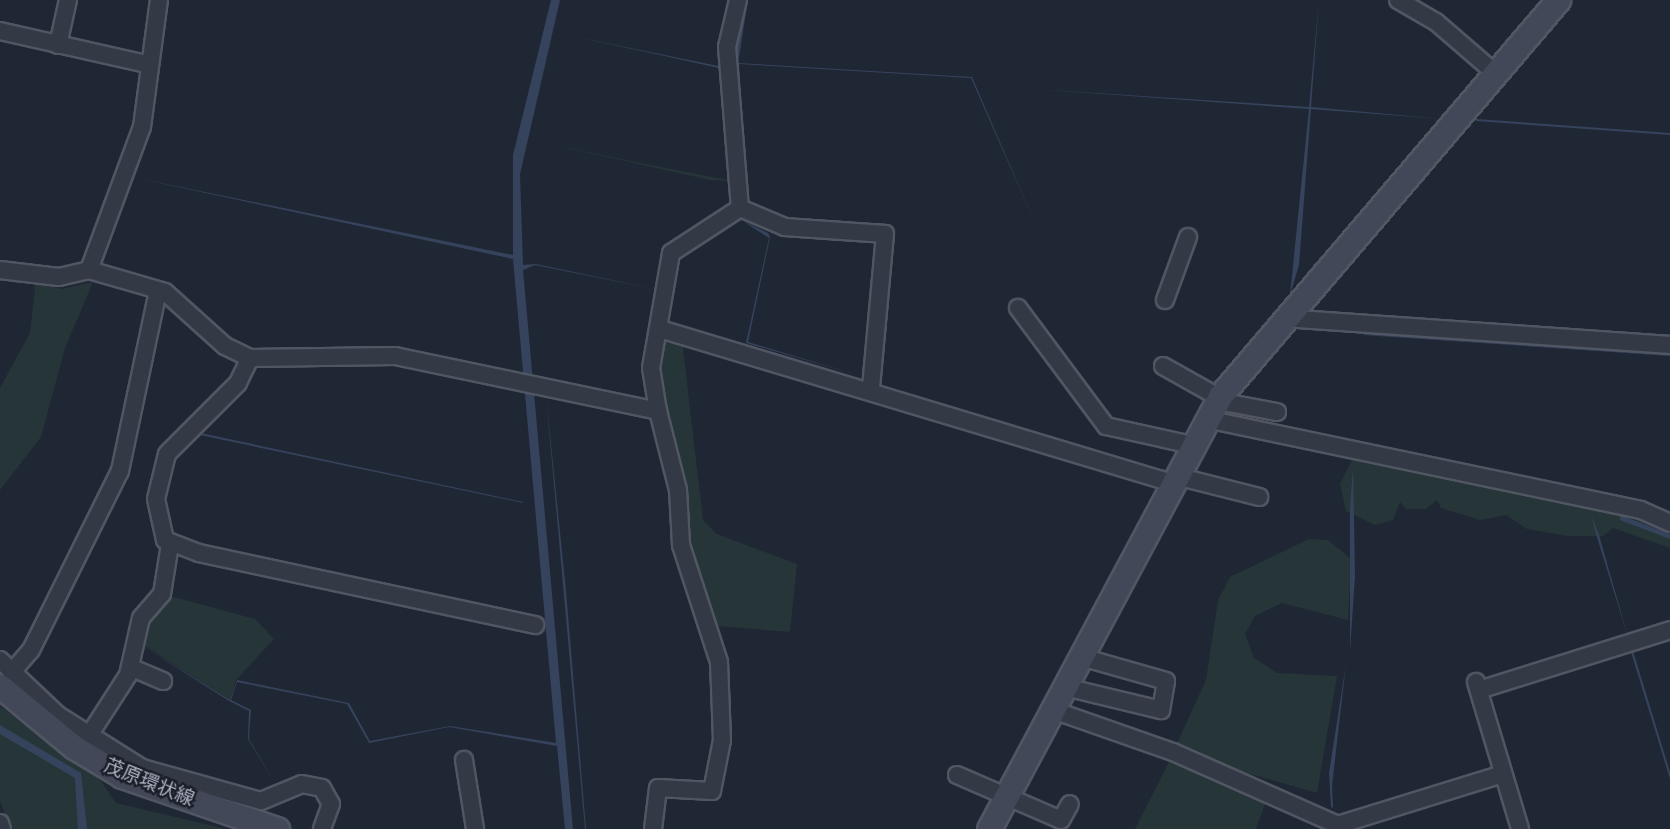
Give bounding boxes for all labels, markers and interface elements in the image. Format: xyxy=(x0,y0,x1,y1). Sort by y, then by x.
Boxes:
street label: 茂原環状線 xyxy=(101,755,197,811)

